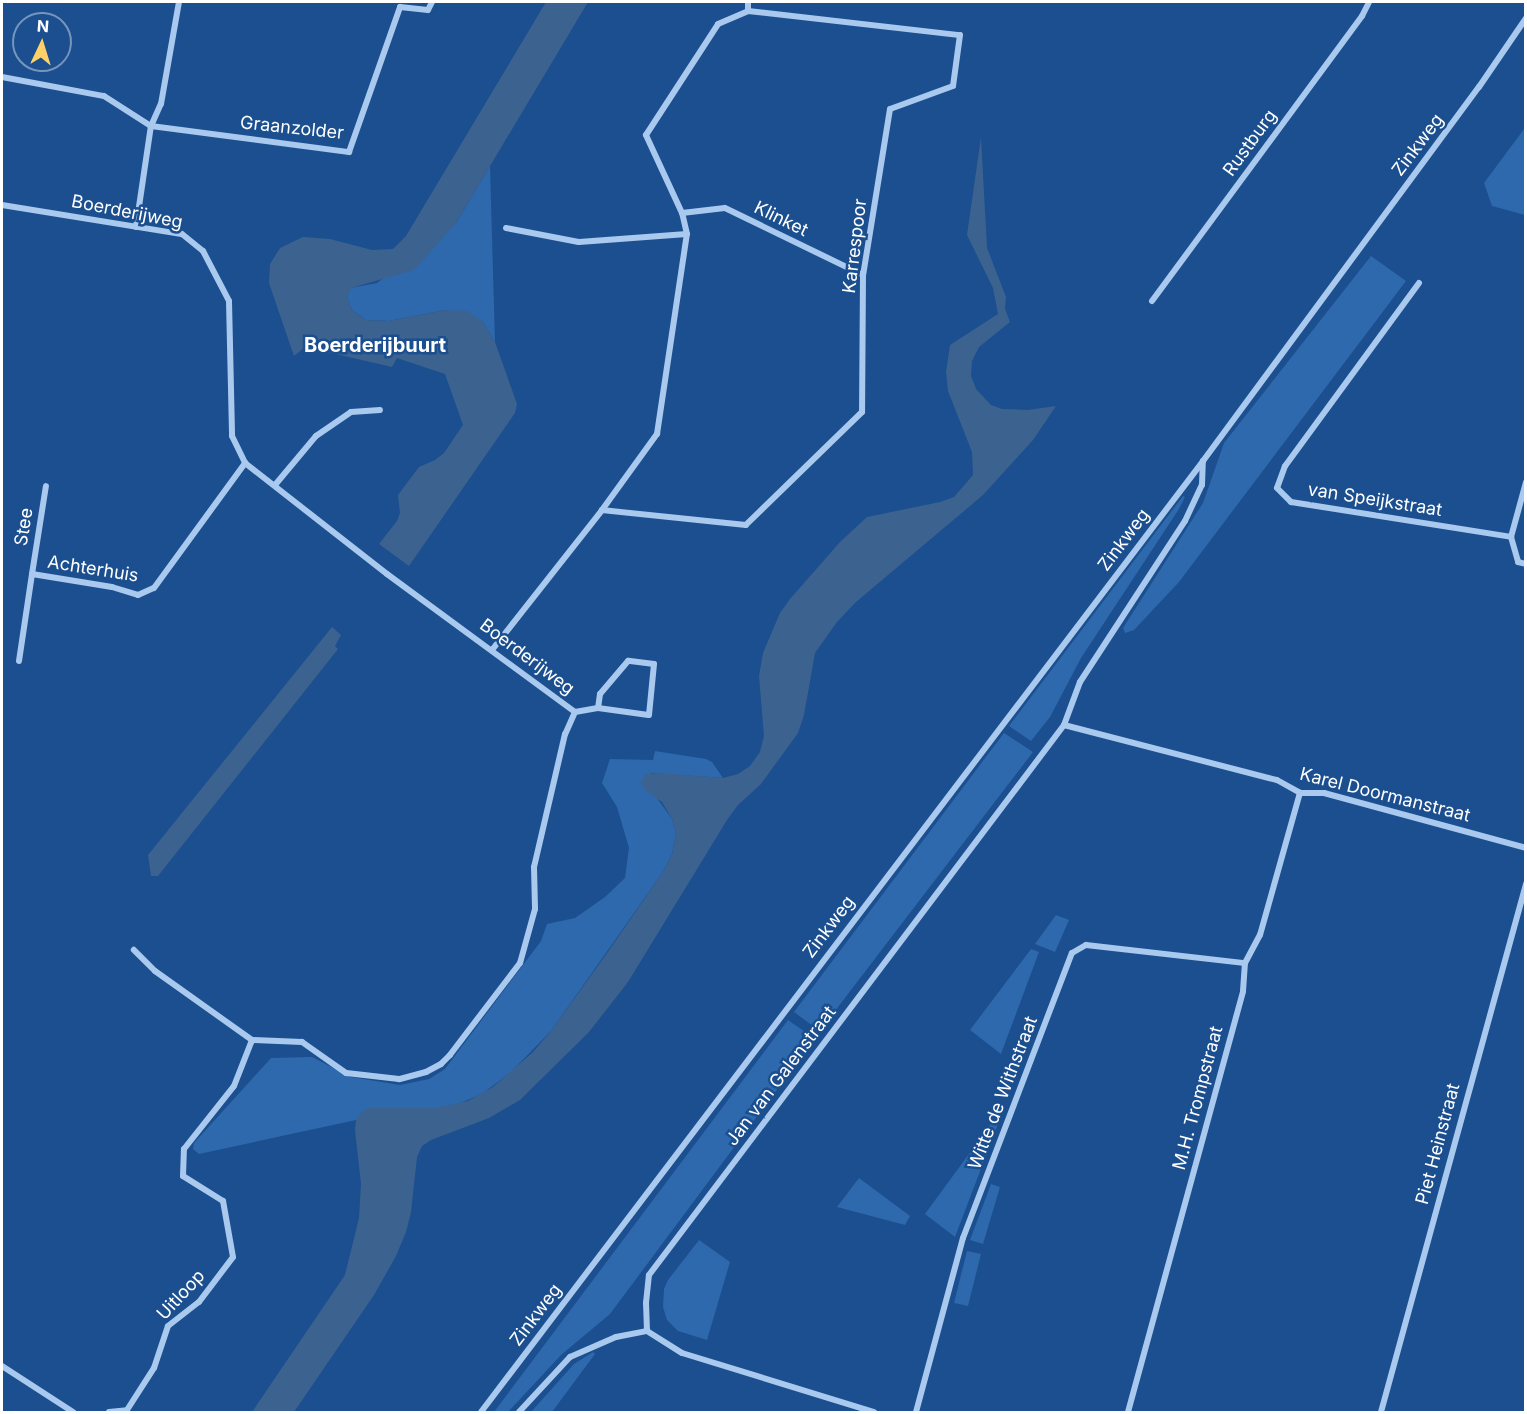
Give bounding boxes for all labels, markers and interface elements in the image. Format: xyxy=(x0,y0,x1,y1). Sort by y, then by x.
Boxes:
north arrow xyxy=(12,12,72,72)
text: N xyxy=(36,16,50,36)
street label: Rustburg xyxy=(1219,106,1281,180)
street label: Zinkweg xyxy=(1388,110,1448,180)
street label: Graanzolder xyxy=(239,112,345,144)
street label: Boerderijweg xyxy=(70,191,184,233)
street label: Klinket xyxy=(751,197,811,241)
street label: Karrespoor xyxy=(838,197,872,295)
district label: Boerderijbuurt xyxy=(304,333,446,357)
street label: van Speijkstraat xyxy=(1306,479,1444,521)
street label: Zinkweg xyxy=(1094,505,1154,575)
street label: Stee xyxy=(10,506,38,548)
street label: Achterhuis xyxy=(46,551,140,587)
street label: Boerderijweg xyxy=(475,614,579,700)
street label: Karel Doormanstraat xyxy=(1297,763,1473,827)
street label: Zinkweg xyxy=(799,892,859,962)
street label: Jan van Galenstraat xyxy=(721,1002,841,1150)
street label: Witte de Withstraat xyxy=(964,1013,1042,1173)
street label: M.H. Trompstraat xyxy=(1168,1024,1228,1172)
street label: Piet Heinstraat xyxy=(1411,1081,1465,1207)
street label: Uitloop xyxy=(152,1265,210,1325)
street label: Zinkweg xyxy=(506,1280,566,1350)

